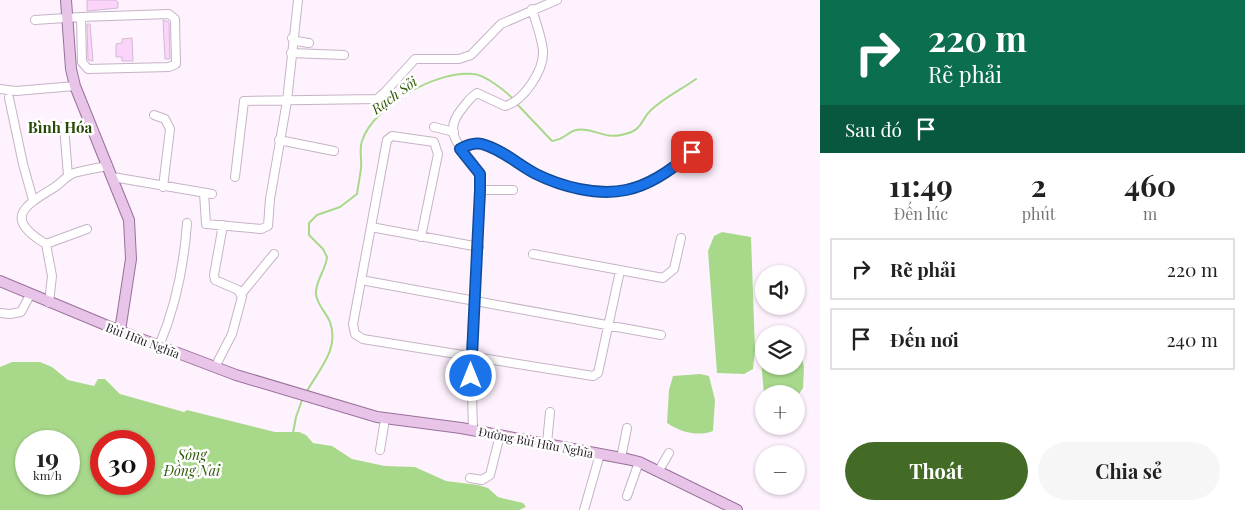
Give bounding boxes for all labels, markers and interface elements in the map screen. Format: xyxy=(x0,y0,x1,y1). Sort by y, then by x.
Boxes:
text: 220 m xyxy=(928,14,1027,61)
icon: right xyxy=(845,20,910,85)
text: Rẽ phải xyxy=(928,59,1002,89)
water label: Rạch Sỏi xyxy=(366,71,421,119)
icon: arrive xyxy=(912,115,940,143)
text: Sau đó xyxy=(845,116,902,142)
district label: Bình Hóa xyxy=(28,117,93,137)
pin xyxy=(671,131,713,173)
icon: arrive xyxy=(678,138,706,166)
text: 11:49 xyxy=(889,165,953,205)
text: 2 xyxy=(1031,165,1046,205)
text: 460 xyxy=(1124,165,1176,205)
text: Đến lúc xyxy=(894,203,948,224)
text: phút xyxy=(1022,203,1055,224)
text: m xyxy=(1143,203,1157,224)
icon: right xyxy=(847,255,875,283)
text: Rẽ phải xyxy=(890,256,956,282)
text: 220 m xyxy=(1167,256,1218,282)
map controls xyxy=(755,265,805,495)
button: sound xyxy=(755,265,805,315)
street label: Bùi Hữu Nghĩa xyxy=(104,319,182,361)
button: layers xyxy=(755,325,805,375)
icon: arrive xyxy=(847,325,875,353)
text: Đến nơi xyxy=(890,326,959,352)
text: 240 m xyxy=(1167,326,1218,352)
position arrow xyxy=(444,349,496,401)
button: + xyxy=(755,385,805,435)
street label: Đường Bùi Hữu Nghĩa xyxy=(477,423,595,461)
speed limit sign: 30 xyxy=(90,430,155,495)
text: 19 xyxy=(36,440,59,473)
button: Thoát xyxy=(845,442,1028,500)
button: Chia sẻ xyxy=(1038,442,1220,500)
water label: Sông Đồng Nai xyxy=(163,445,221,480)
button: − xyxy=(755,445,805,495)
text: km/h xyxy=(33,467,62,483)

